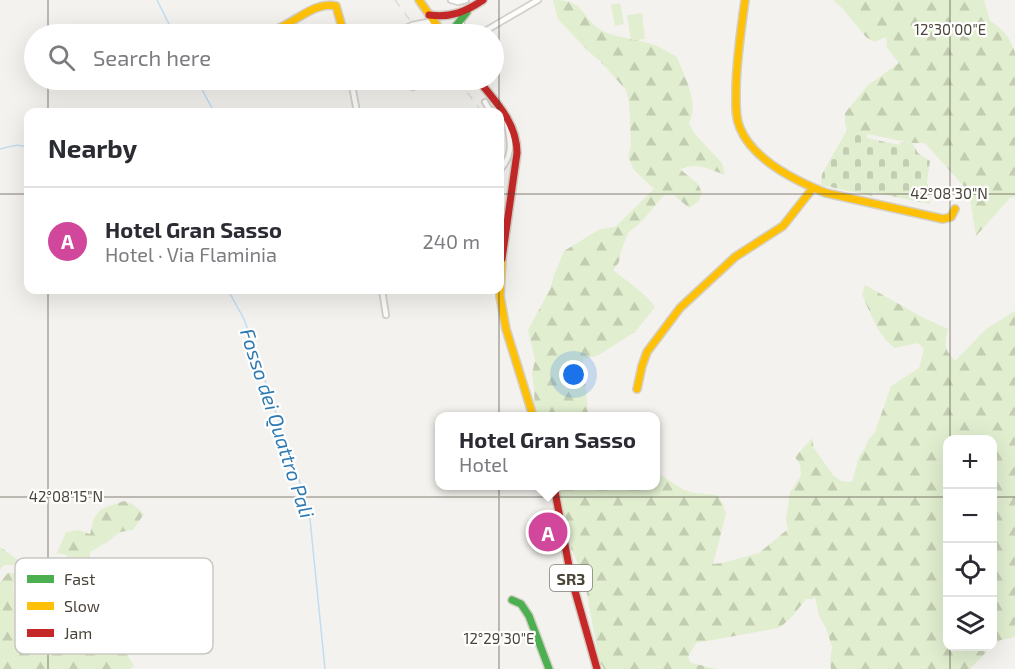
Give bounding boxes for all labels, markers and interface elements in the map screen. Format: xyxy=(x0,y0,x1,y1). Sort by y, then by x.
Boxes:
text: 12°30'00"E xyxy=(914,20,986,38)
search box xyxy=(24,24,504,90)
icon: search xyxy=(45,41,78,74)
text: Search here xyxy=(93,44,211,70)
text: Nearby xyxy=(48,132,137,163)
text: 42°08'30"N xyxy=(910,184,988,202)
text: Hotel Gran Sasso xyxy=(105,216,282,242)
text: A xyxy=(61,229,74,253)
text: 240 m xyxy=(422,229,480,253)
text: Hotel · Via Flaminia xyxy=(105,242,277,266)
water label: Fosso dei Quattro Pali xyxy=(236,325,320,521)
your location xyxy=(559,360,588,389)
popup xyxy=(435,412,660,490)
text: Hotel Gran Sasso xyxy=(459,426,636,452)
map controls xyxy=(943,435,997,651)
button: + xyxy=(943,435,997,489)
text: Hotel xyxy=(459,452,508,476)
text: 42°08'15"N xyxy=(29,487,103,505)
button: − xyxy=(943,489,997,543)
pin: A xyxy=(528,510,568,554)
button: locate xyxy=(943,543,997,597)
legend xyxy=(15,558,213,654)
road number: SR3 xyxy=(550,565,592,591)
text: Fast xyxy=(64,569,95,588)
text: Slow xyxy=(64,596,100,615)
button: layers xyxy=(943,597,997,651)
text: Jam xyxy=(64,623,92,642)
text: 12°29'30"E xyxy=(463,629,535,647)

